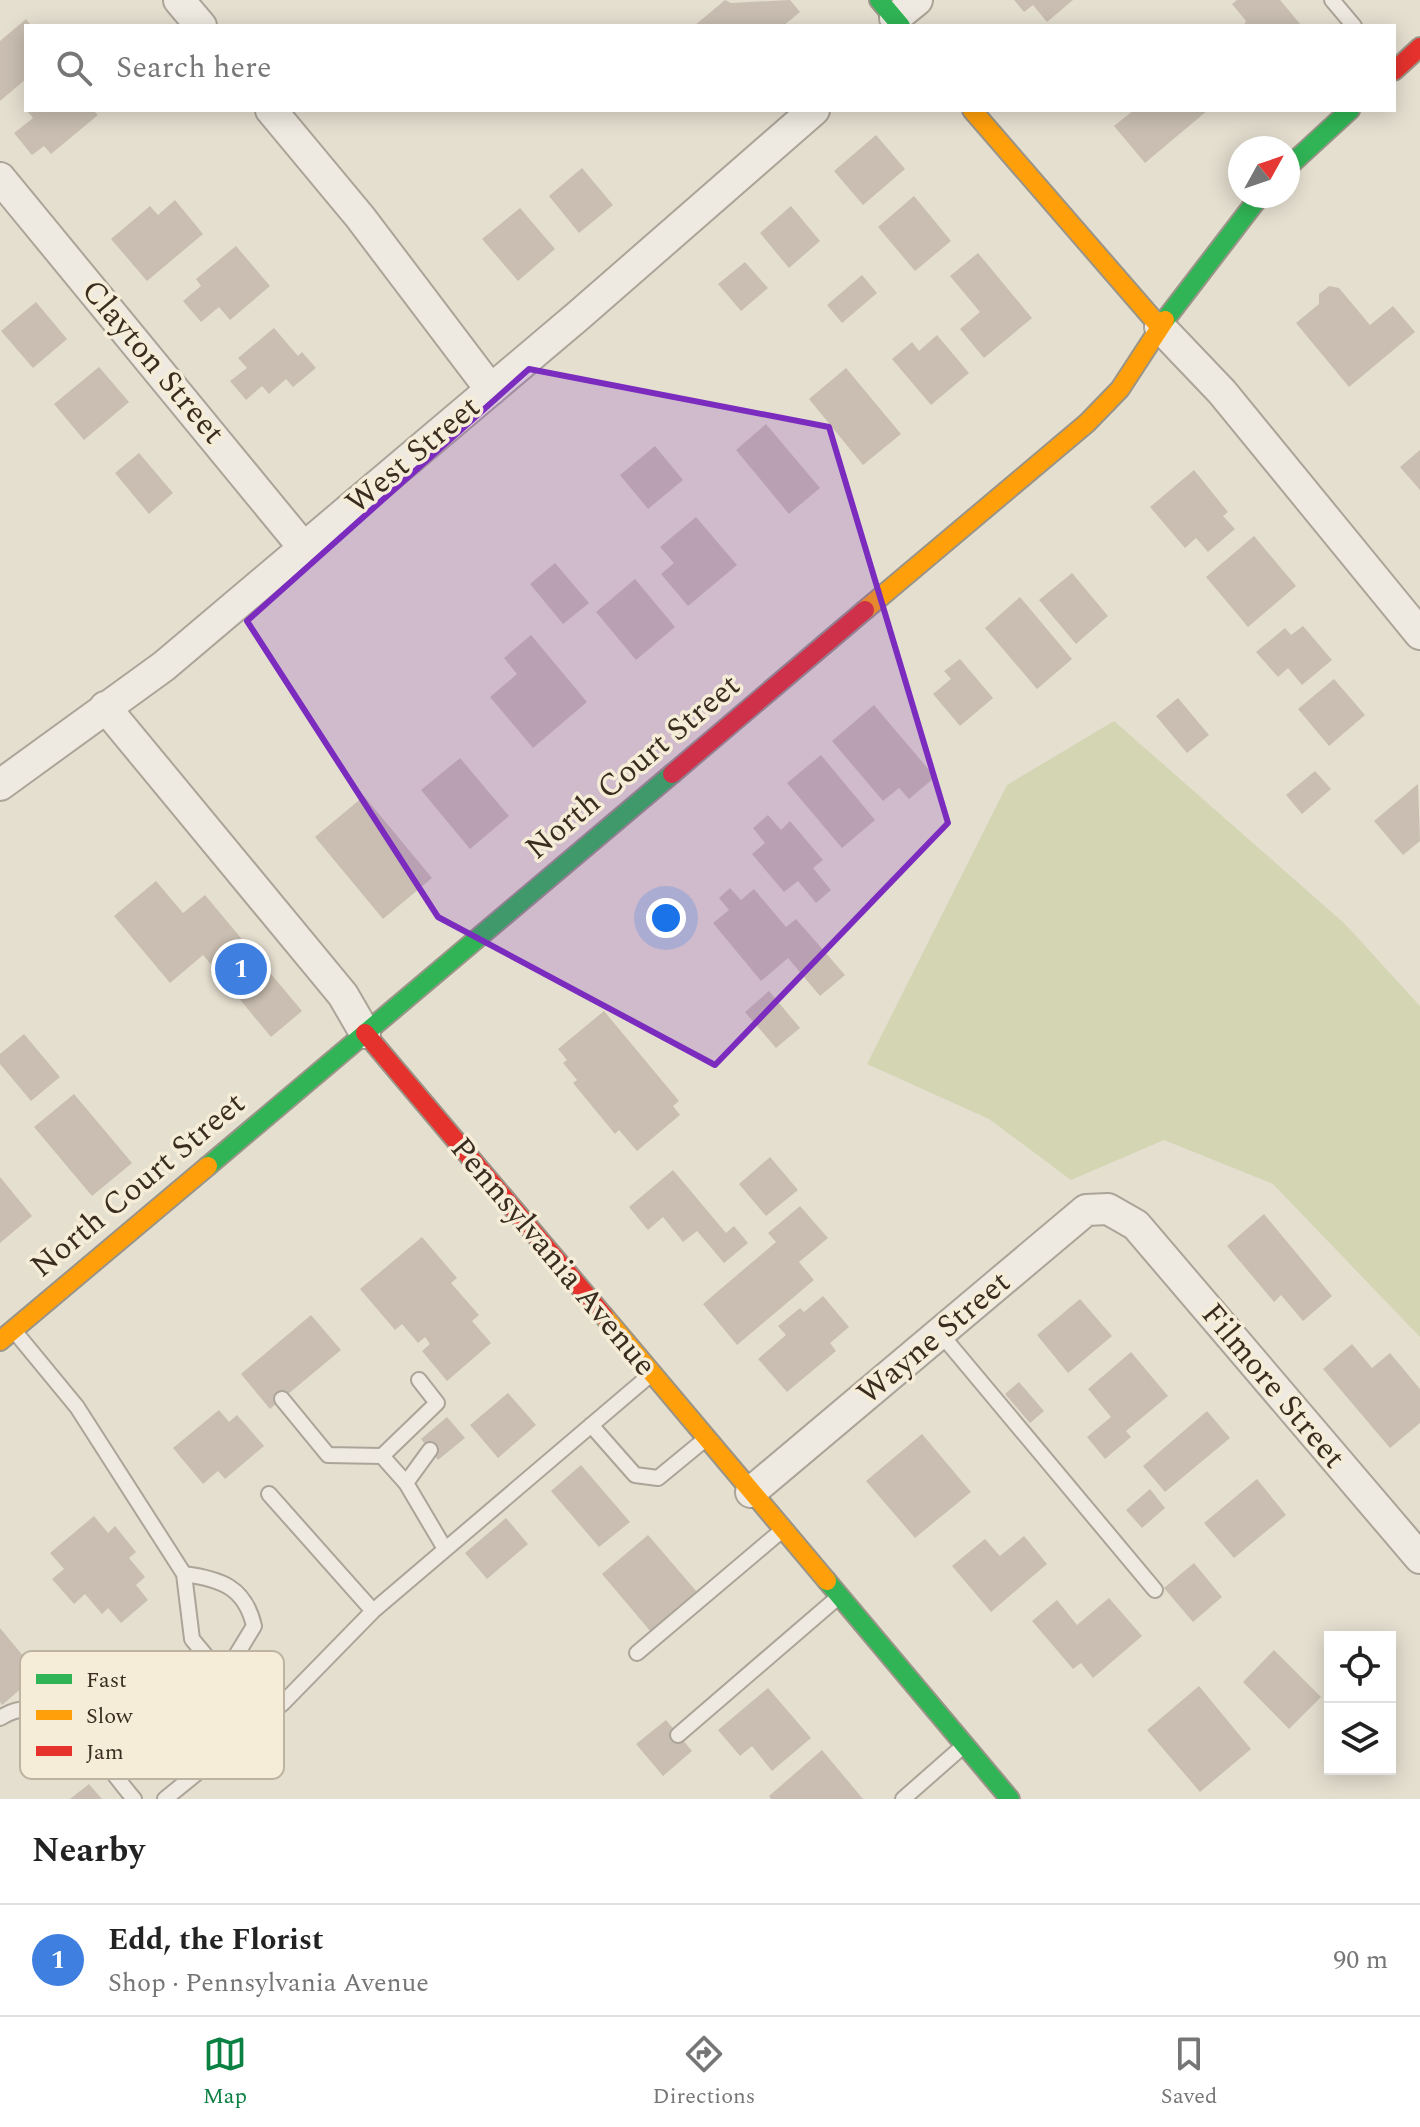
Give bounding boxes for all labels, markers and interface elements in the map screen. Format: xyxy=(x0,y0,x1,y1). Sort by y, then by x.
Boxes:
search box xyxy=(24,24,1396,112)
text: Search here xyxy=(116,45,272,91)
icon: search xyxy=(52,46,96,90)
north arrow xyxy=(1228,136,1300,208)
street label: Clayton Street xyxy=(69,269,237,455)
street label: West Street xyxy=(335,384,491,526)
street label: North Court Street xyxy=(515,662,751,872)
your location xyxy=(646,898,686,938)
pin: 1 xyxy=(215,939,267,999)
street label: North Court Street xyxy=(20,1080,256,1290)
street label: Pennsylvania Avenue xyxy=(438,1126,668,1388)
street label: Wayne Street xyxy=(846,1259,1022,1417)
street label: Filmore Street xyxy=(1189,1292,1357,1480)
map controls xyxy=(1324,1631,1396,1775)
button: locate xyxy=(1324,1631,1396,1703)
legend xyxy=(20,1651,284,1779)
text: Fast xyxy=(86,1664,127,1697)
text: Slow xyxy=(86,1700,134,1733)
button: layers xyxy=(1324,1703,1396,1775)
text: Jam xyxy=(86,1736,124,1769)
text: Nearby xyxy=(32,1825,145,1877)
text: Edd, the Florist xyxy=(108,1917,324,1963)
text: 1 xyxy=(51,1940,65,1980)
text: 90 m xyxy=(1333,1940,1388,1980)
text: Shop · Pennsylvania Avenue xyxy=(108,1963,429,2003)
tab: Map xyxy=(203,2032,247,2113)
tab: Directions xyxy=(653,2032,755,2113)
tab: Saved xyxy=(1161,2032,1217,2113)

